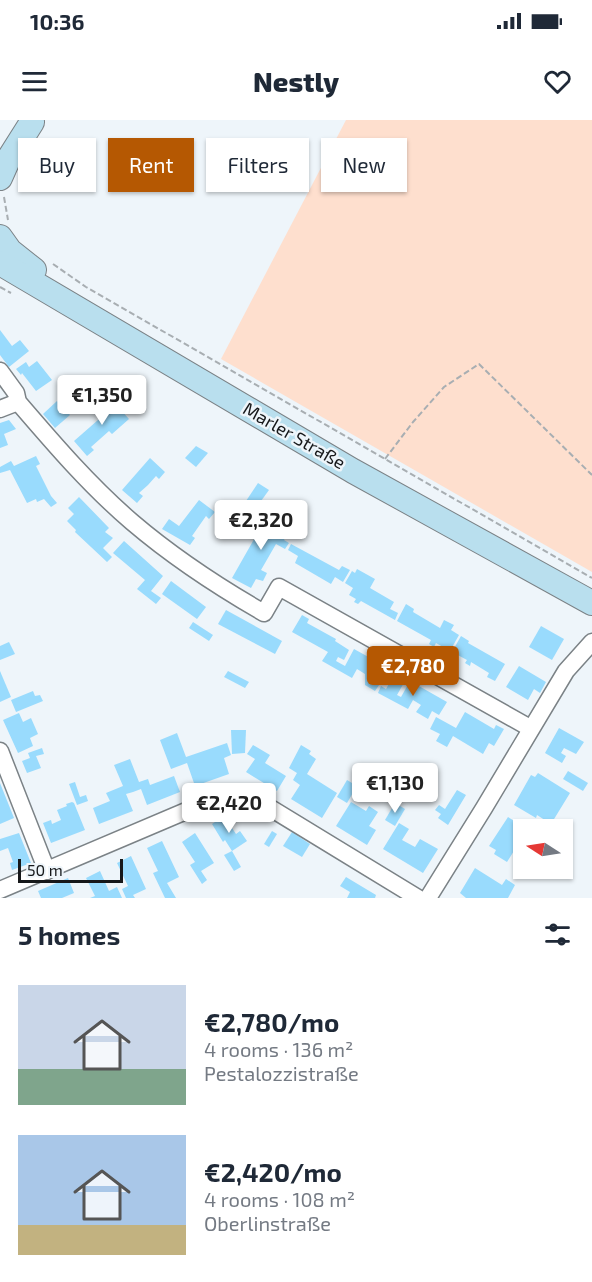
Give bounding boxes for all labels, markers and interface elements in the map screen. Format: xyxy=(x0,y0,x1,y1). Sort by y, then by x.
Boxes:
text: 10:36 xyxy=(30,8,85,34)
icon: menu xyxy=(18,65,51,98)
text: Nestly xyxy=(253,65,339,97)
icon: heart xyxy=(541,65,574,98)
chip: Buy xyxy=(18,138,96,192)
chip: Rent xyxy=(108,138,194,192)
chip: Filters xyxy=(206,138,309,192)
chip: New xyxy=(321,138,407,192)
pin: €1,350 xyxy=(53,375,151,426)
text: €1,350 xyxy=(71,382,133,406)
street label: Marler Straße xyxy=(239,397,350,473)
pin: €2,320 xyxy=(212,500,310,551)
text: €2,320 xyxy=(229,507,293,531)
pin: €2,780 xyxy=(364,646,462,697)
text: €2,780 xyxy=(381,653,445,677)
pin: €1,130 xyxy=(346,763,444,814)
text: €1,130 xyxy=(366,770,424,794)
pin: €2,420 xyxy=(180,783,278,834)
text: €2,420 xyxy=(196,790,262,814)
north arrow xyxy=(513,819,573,879)
map controls xyxy=(513,819,573,879)
scale bar xyxy=(18,856,123,884)
text: 50 m xyxy=(27,860,63,879)
icon: filters xyxy=(541,918,574,951)
text: 5 homes xyxy=(18,919,120,950)
text: €2,780/mo xyxy=(204,1006,339,1037)
icon: home xyxy=(66,1009,138,1081)
text: 4 rooms · 136 m² xyxy=(204,1037,353,1061)
text: Pestalozzistraße xyxy=(204,1061,359,1085)
text: €2,420/mo xyxy=(204,1156,342,1187)
icon: home xyxy=(66,1159,138,1231)
text: 4 rooms · 108 m² xyxy=(204,1187,355,1211)
text: Oberlinstraße xyxy=(204,1211,331,1235)

